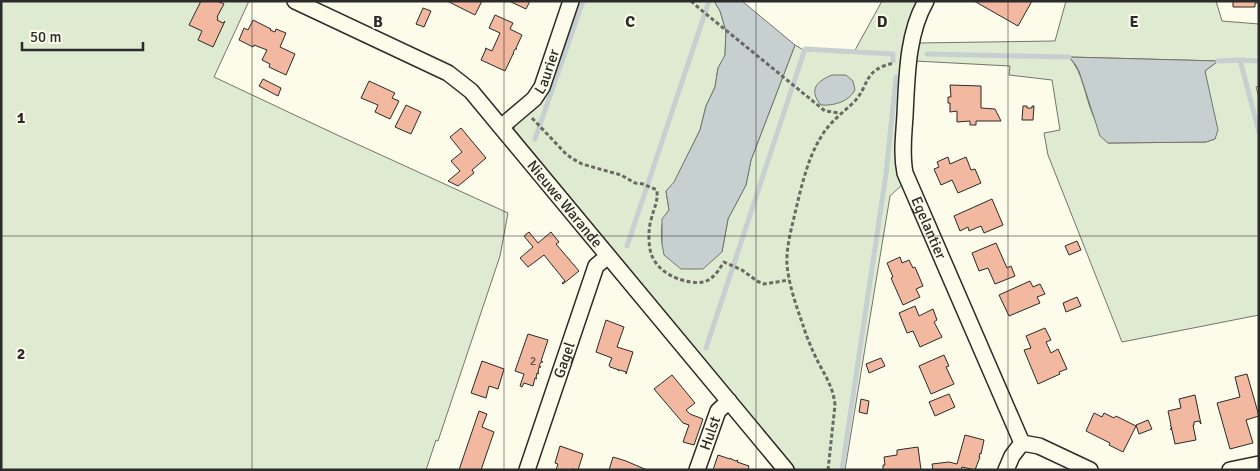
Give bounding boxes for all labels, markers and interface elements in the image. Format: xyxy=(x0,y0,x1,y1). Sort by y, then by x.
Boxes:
text: B xyxy=(373,12,383,32)
text: C xyxy=(625,12,635,32)
text: D xyxy=(877,12,888,32)
text: E xyxy=(1129,12,1139,32)
scale bar xyxy=(22,20,144,52)
text: 50 m xyxy=(30,28,61,46)
street label: Laurier xyxy=(531,46,563,98)
text: 1 xyxy=(17,108,26,128)
street label: Nieuwe Warande xyxy=(523,157,606,251)
street label: Egelantier xyxy=(907,194,950,262)
street label: Gagel xyxy=(550,340,579,381)
text: 2 xyxy=(17,344,25,364)
house number: 2 xyxy=(530,354,536,369)
street label: Hulst xyxy=(696,414,724,453)

